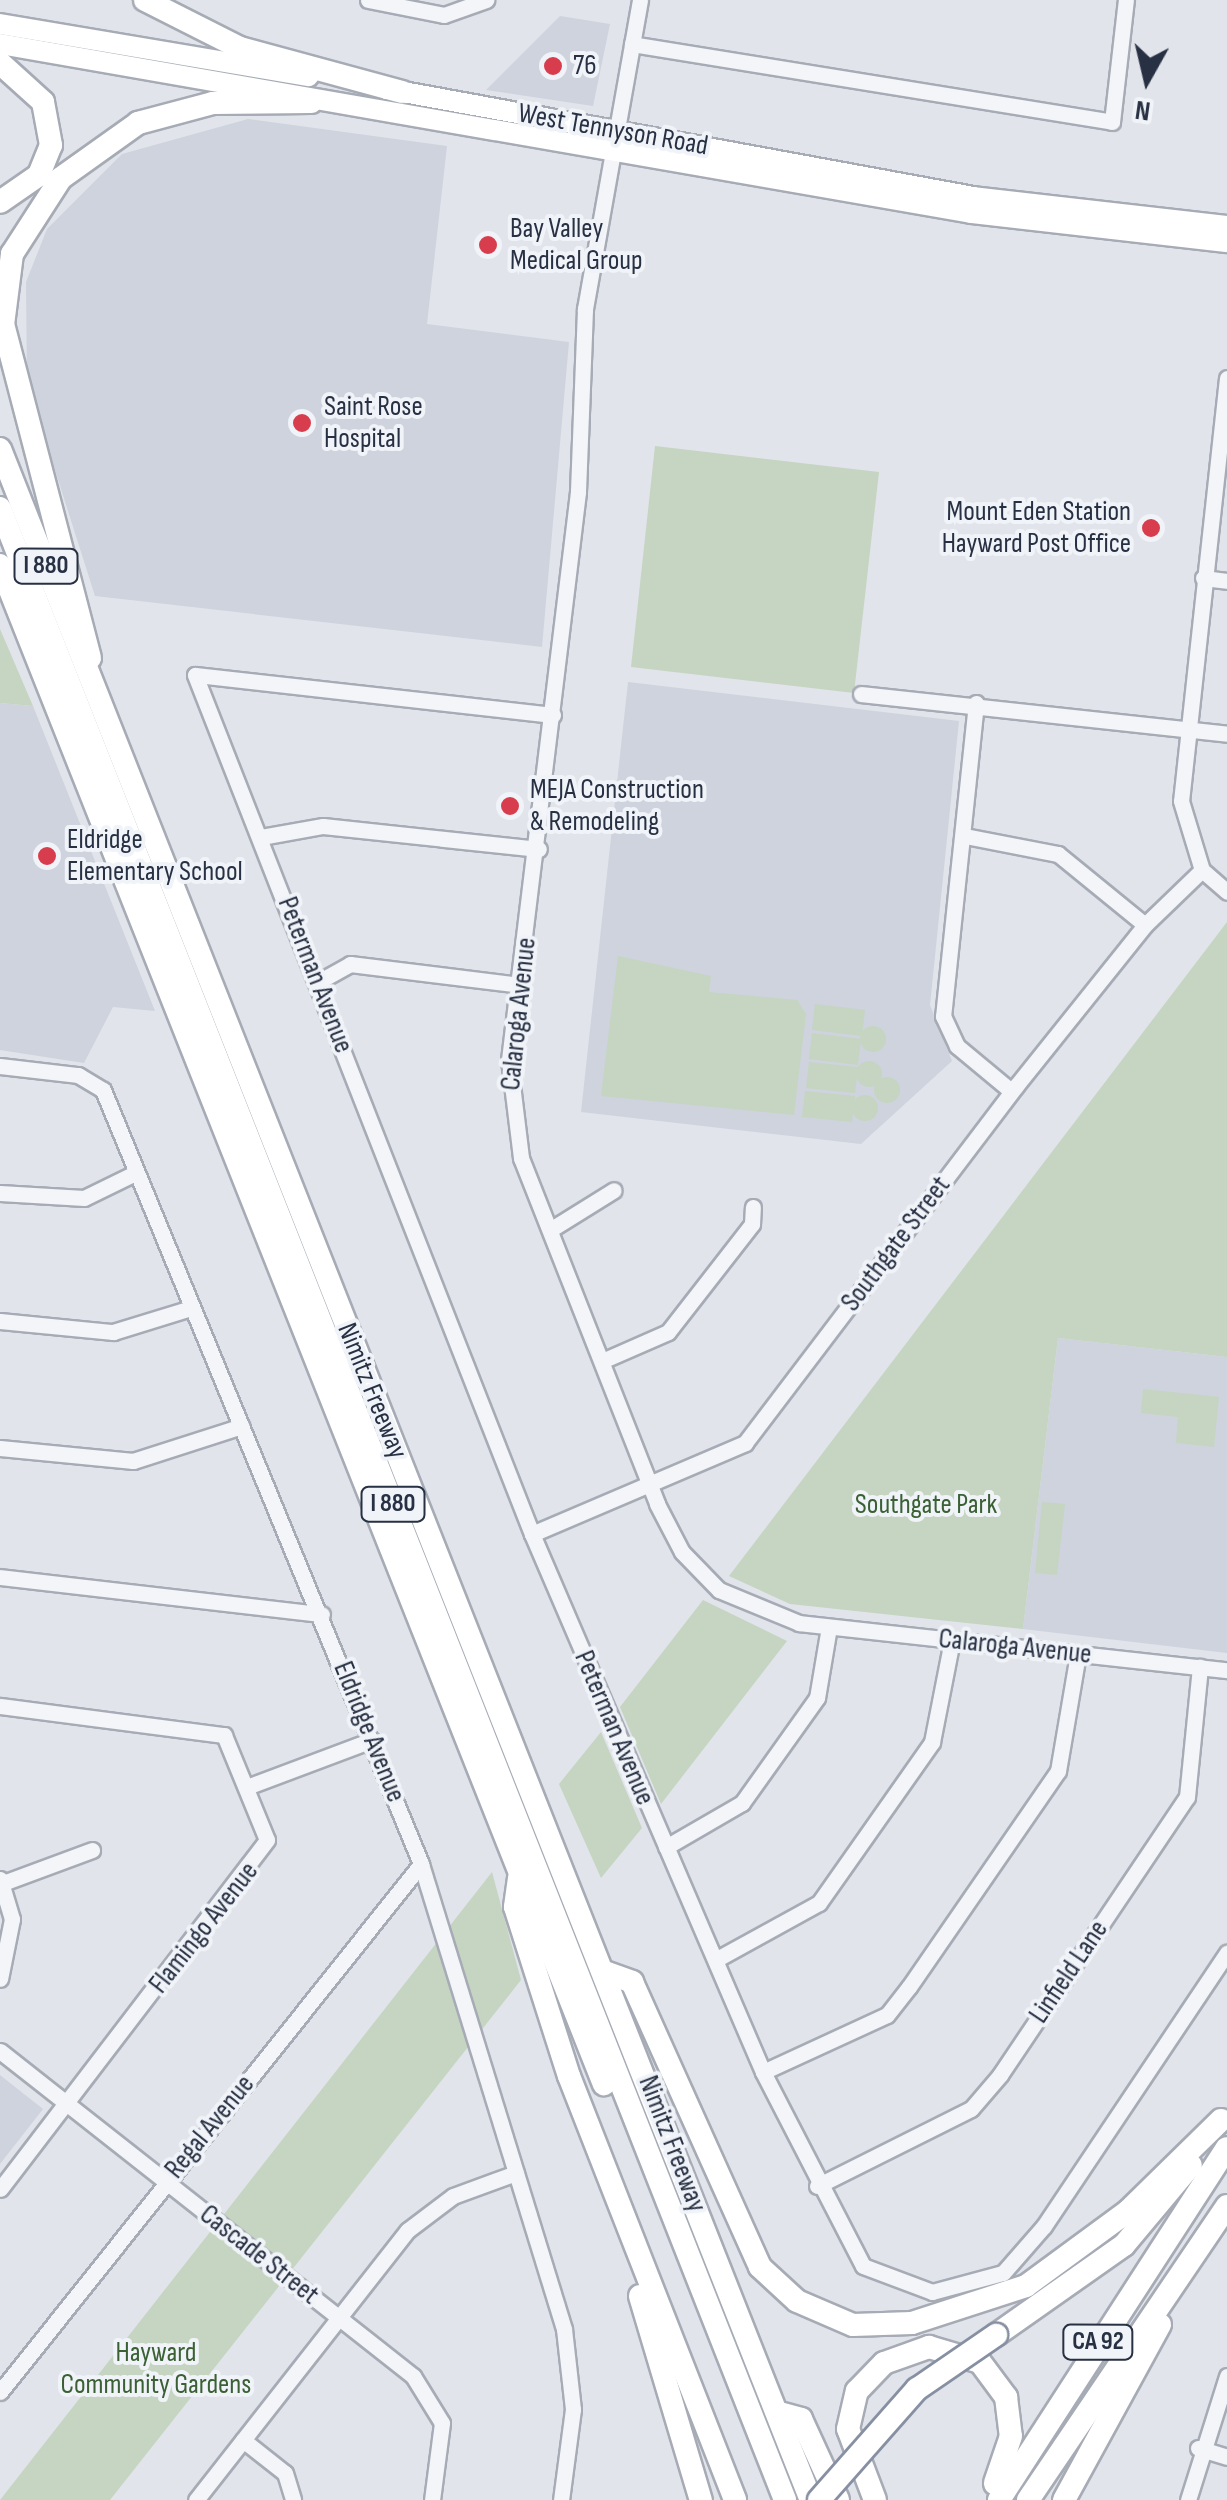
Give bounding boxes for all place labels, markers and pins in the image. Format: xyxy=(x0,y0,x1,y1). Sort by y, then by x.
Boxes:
place label: 76 xyxy=(573,49,596,83)
marker: 76 xyxy=(542,55,564,77)
place label: Bay Valley Medical Group xyxy=(510,212,643,278)
marker: Bay Valley Medical Group xyxy=(475,232,501,258)
place label: Saint Rose Hospital xyxy=(324,390,423,456)
marker: Saint Rose Hospital xyxy=(289,410,315,436)
place label: Mount Eden Station Hayward Post Office xyxy=(942,495,1131,561)
marker: Mount Eden Station Hayward Post Office xyxy=(1140,517,1162,539)
place label: MEJA Construction & Remodeling xyxy=(530,773,704,839)
marker: MEJA Construction & Remodeling xyxy=(499,795,521,817)
place label: Eldridge Elementary School xyxy=(67,823,243,889)
marker: Eldridge Elementary School xyxy=(36,845,58,867)

